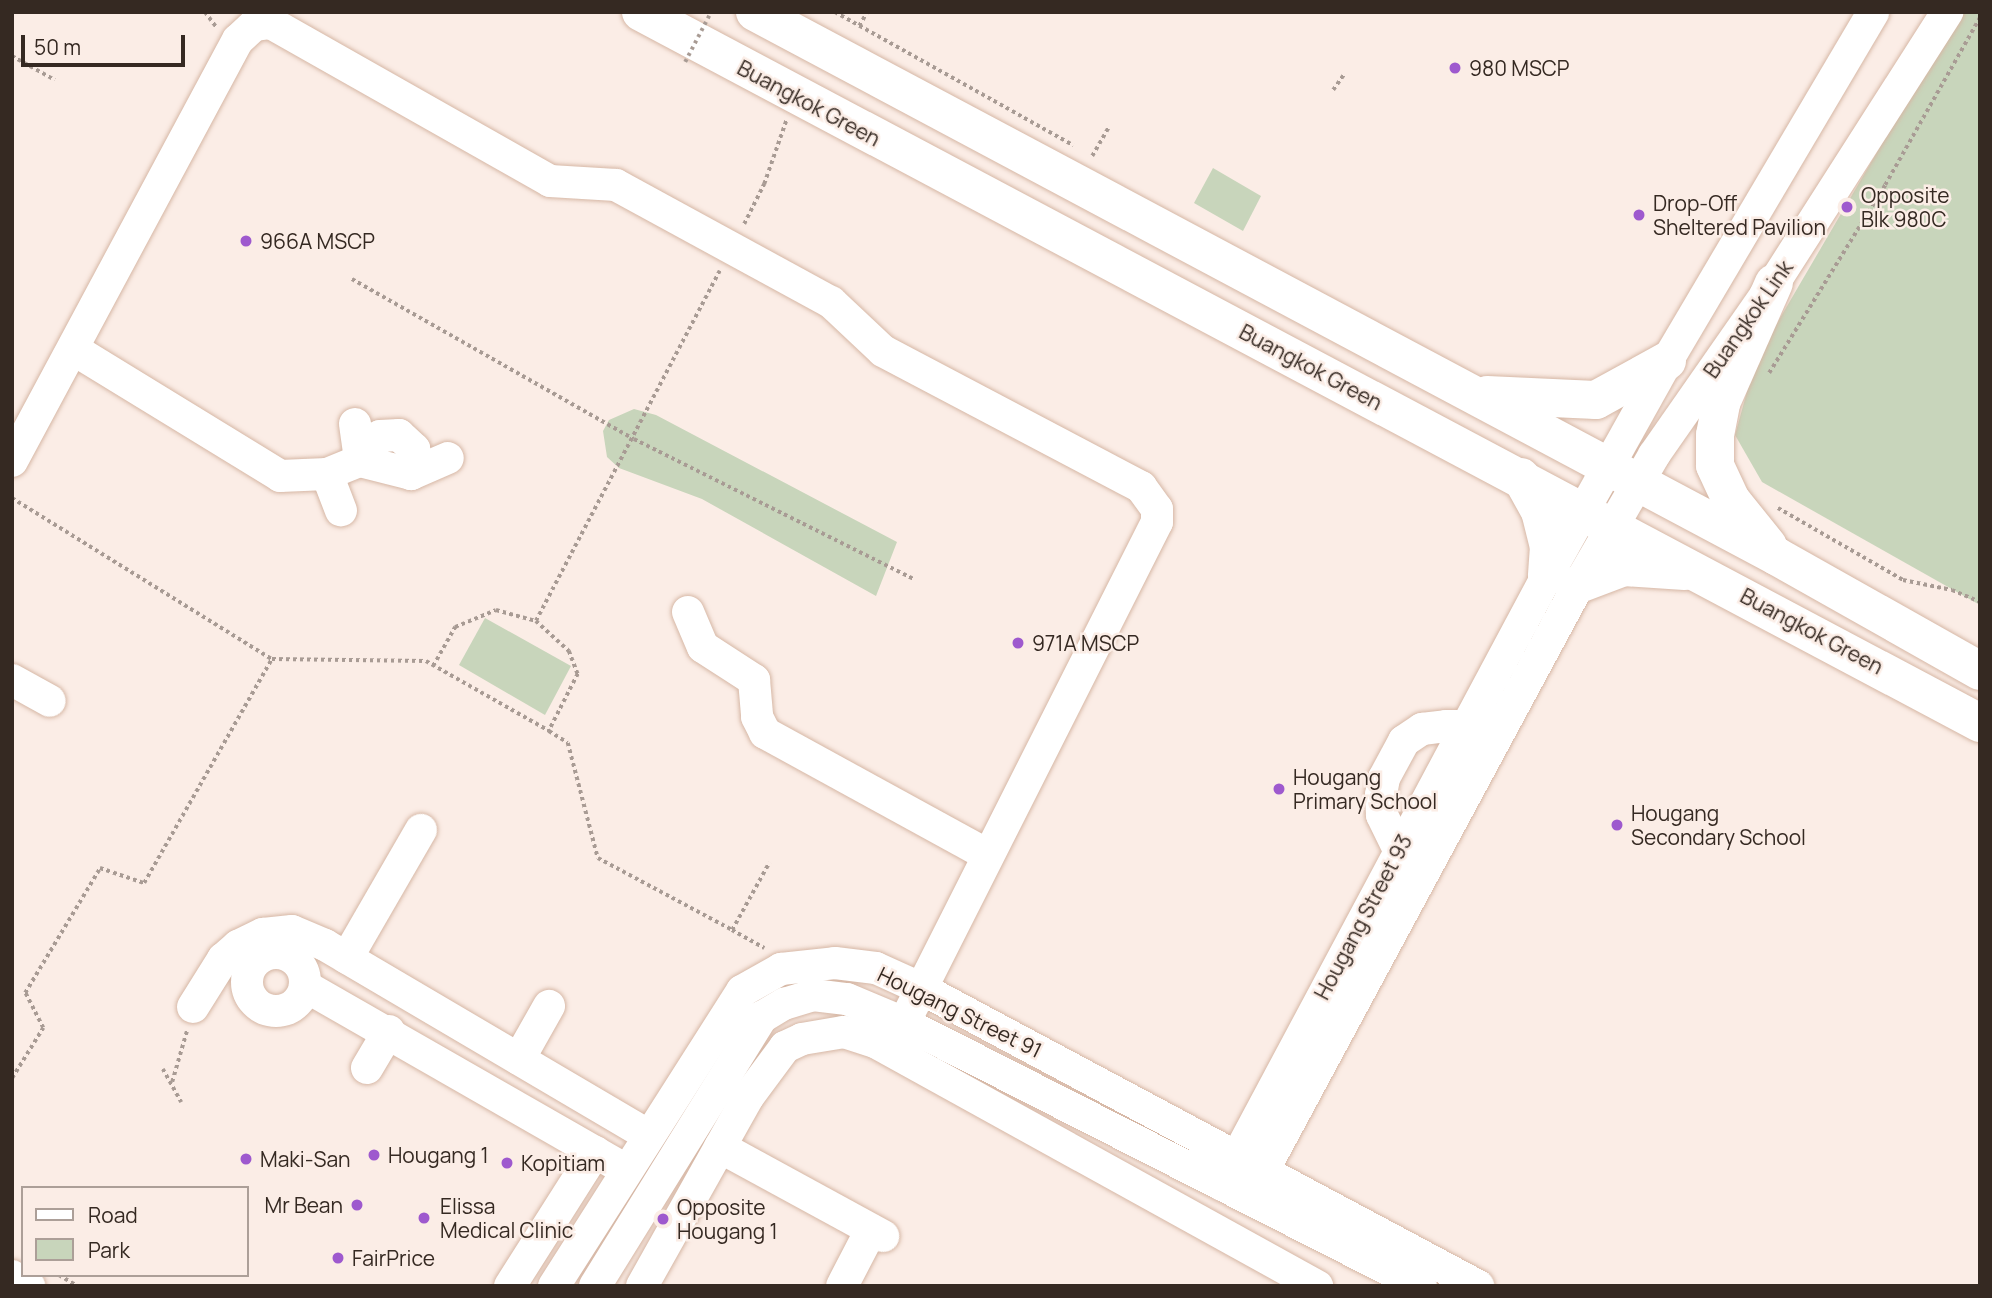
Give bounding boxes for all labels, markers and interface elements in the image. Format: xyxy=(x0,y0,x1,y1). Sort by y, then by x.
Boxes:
scale bar xyxy=(24,21,189,65)
text: 50 m xyxy=(34,33,81,61)
street label: Buangkok Green xyxy=(733,55,885,151)
place label: 980 MSCP xyxy=(1469,55,1570,81)
marker: 980 MSCP xyxy=(1447,60,1463,76)
place label: Opposite Blk 980C xyxy=(1861,182,1950,232)
place label: Drop-Off Sheltered Pavilion xyxy=(1653,190,1826,240)
marker: Opposite Blk 980C xyxy=(1839,199,1855,215)
marker: Drop-Off Sheltered Pavilion xyxy=(1631,207,1647,223)
place label: 966A MSCP xyxy=(260,228,375,254)
marker: 966A MSCP xyxy=(238,233,254,249)
street label: Buangkok Link xyxy=(1698,255,1798,383)
street label: Buangkok Green xyxy=(1235,319,1387,415)
street label: Buangkok Green xyxy=(1736,583,1888,679)
place label: 971A MSCP xyxy=(1032,630,1139,656)
marker: 971A MSCP xyxy=(1010,635,1026,651)
place label: Hougang Primary School xyxy=(1293,764,1437,814)
marker: Hougang Primary School xyxy=(1271,781,1287,797)
place label: Hougang Secondary School xyxy=(1631,800,1806,850)
marker: Hougang Secondary School xyxy=(1609,817,1625,833)
street label: Hougang Street 93 xyxy=(1309,830,1417,1004)
street label: Hougang Street 91 xyxy=(874,961,1046,1063)
place label: Hougang 1 xyxy=(388,1142,489,1168)
place label: Maki-San xyxy=(260,1146,351,1172)
marker: Hougang 1 xyxy=(366,1147,382,1163)
place label: Kopitiam xyxy=(521,1150,605,1176)
marker: Maki-San xyxy=(238,1151,254,1167)
marker: Kopitiam xyxy=(499,1155,515,1171)
legend xyxy=(21,1186,248,1277)
place label: Mr Bean xyxy=(265,1192,343,1218)
place label: Elissa Medical Clinic xyxy=(440,1193,573,1243)
place label: Opposite Hougang 1 xyxy=(677,1194,778,1244)
marker: Mr Bean xyxy=(349,1197,365,1213)
text: Road xyxy=(88,1201,138,1229)
marker: Elissa Medical Clinic xyxy=(414,1208,434,1228)
marker: Opposite Hougang 1 xyxy=(655,1211,671,1227)
text: Park xyxy=(88,1236,130,1264)
place label: FairPrice xyxy=(352,1245,435,1271)
marker: FairPrice xyxy=(330,1250,346,1266)

